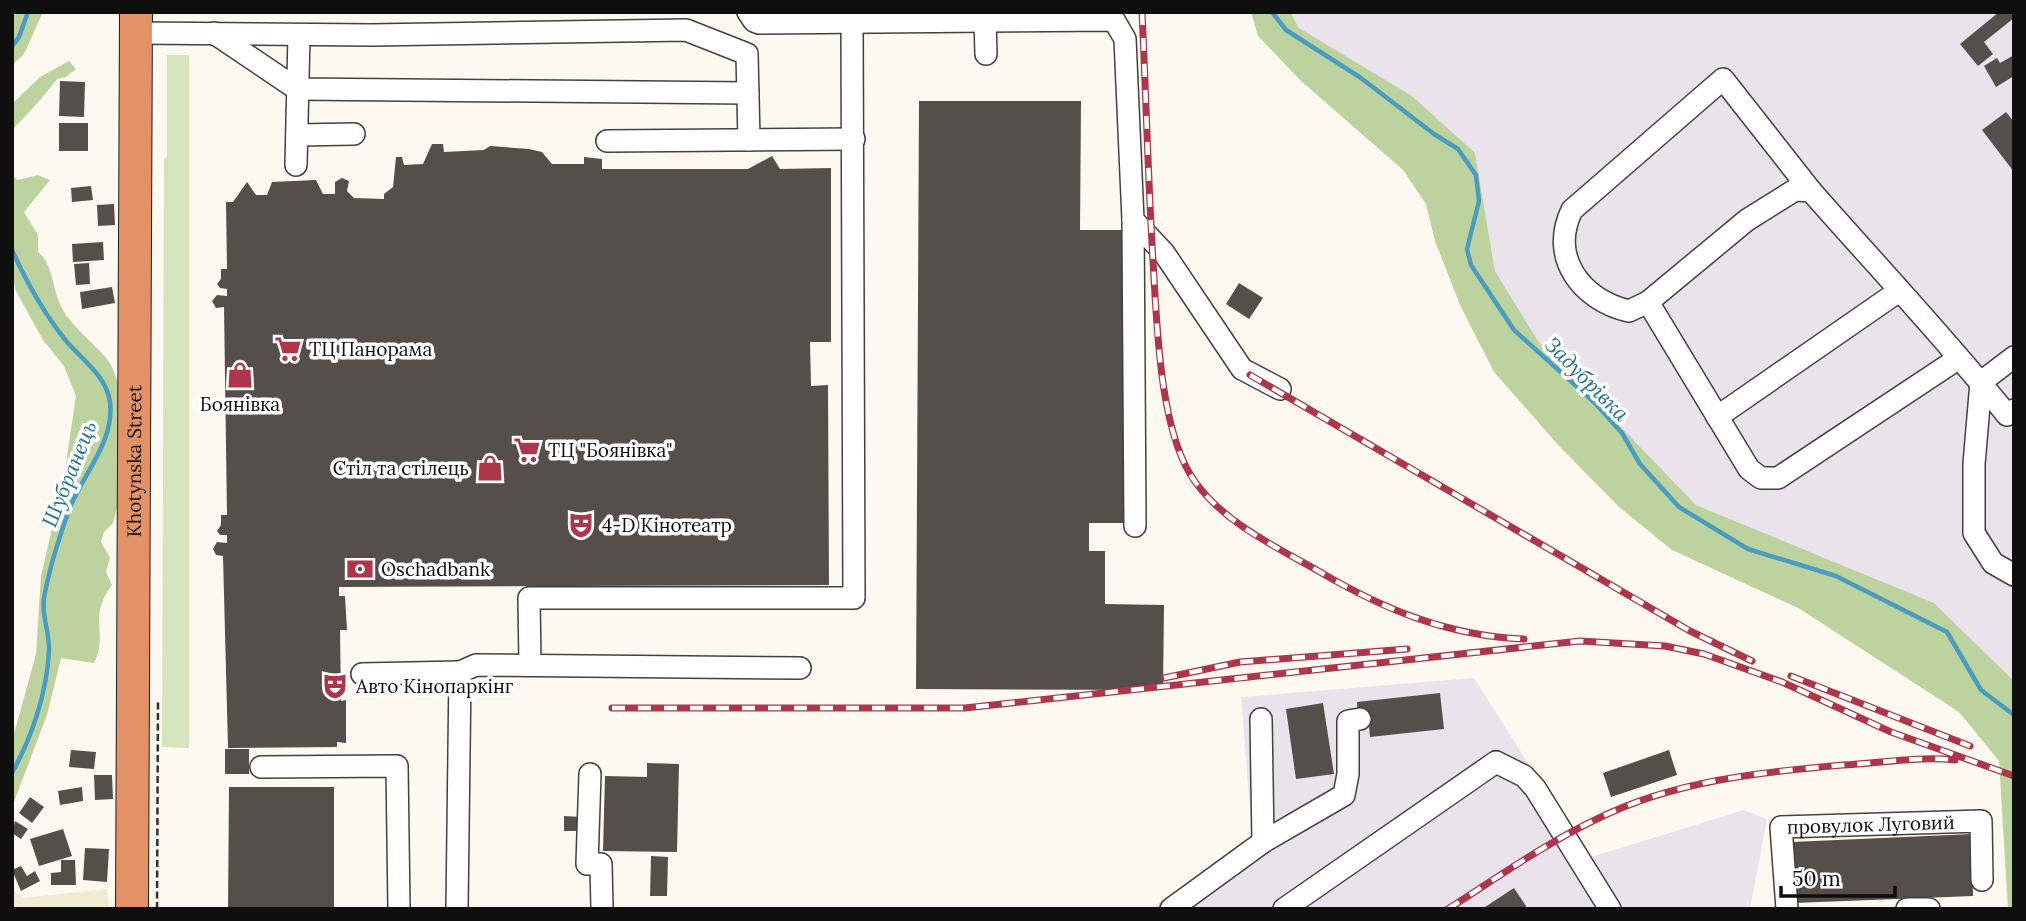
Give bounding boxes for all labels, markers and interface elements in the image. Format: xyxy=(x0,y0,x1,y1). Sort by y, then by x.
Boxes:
water label: Задубрівка xyxy=(1539,331,1635,427)
supermarket icon: ТЦ Панорама xyxy=(273,334,303,364)
place label: ТЦ Панорама xyxy=(309,337,433,361)
shop icon: Боянівка xyxy=(225,360,255,390)
street label: Khotynska Street xyxy=(122,384,146,537)
place label: Боянівка xyxy=(200,392,280,416)
water label: Шубранець xyxy=(35,417,103,531)
supermarket icon: ТЦ "Боянівка" xyxy=(512,435,542,465)
place label: ТЦ "Боянівка" xyxy=(548,438,673,462)
shop icon: Стіл та стілець xyxy=(475,453,505,483)
place label: Стіл та стілець xyxy=(333,456,469,480)
theatre icon: 4-D Кінотеатр xyxy=(566,510,596,540)
place label: 4-D Кінотеатр xyxy=(602,513,732,537)
bank icon: Oschadbank xyxy=(345,554,375,584)
place label: Oschadbank xyxy=(381,557,491,581)
theatre icon: Авто Кінопаркінг xyxy=(320,671,350,701)
place label: Авто Кінопаркінг xyxy=(355,674,514,698)
street label: провулок Луговий xyxy=(1786,810,1955,839)
scale bar xyxy=(1781,855,1895,899)
text: 50 m xyxy=(1792,865,1841,892)

